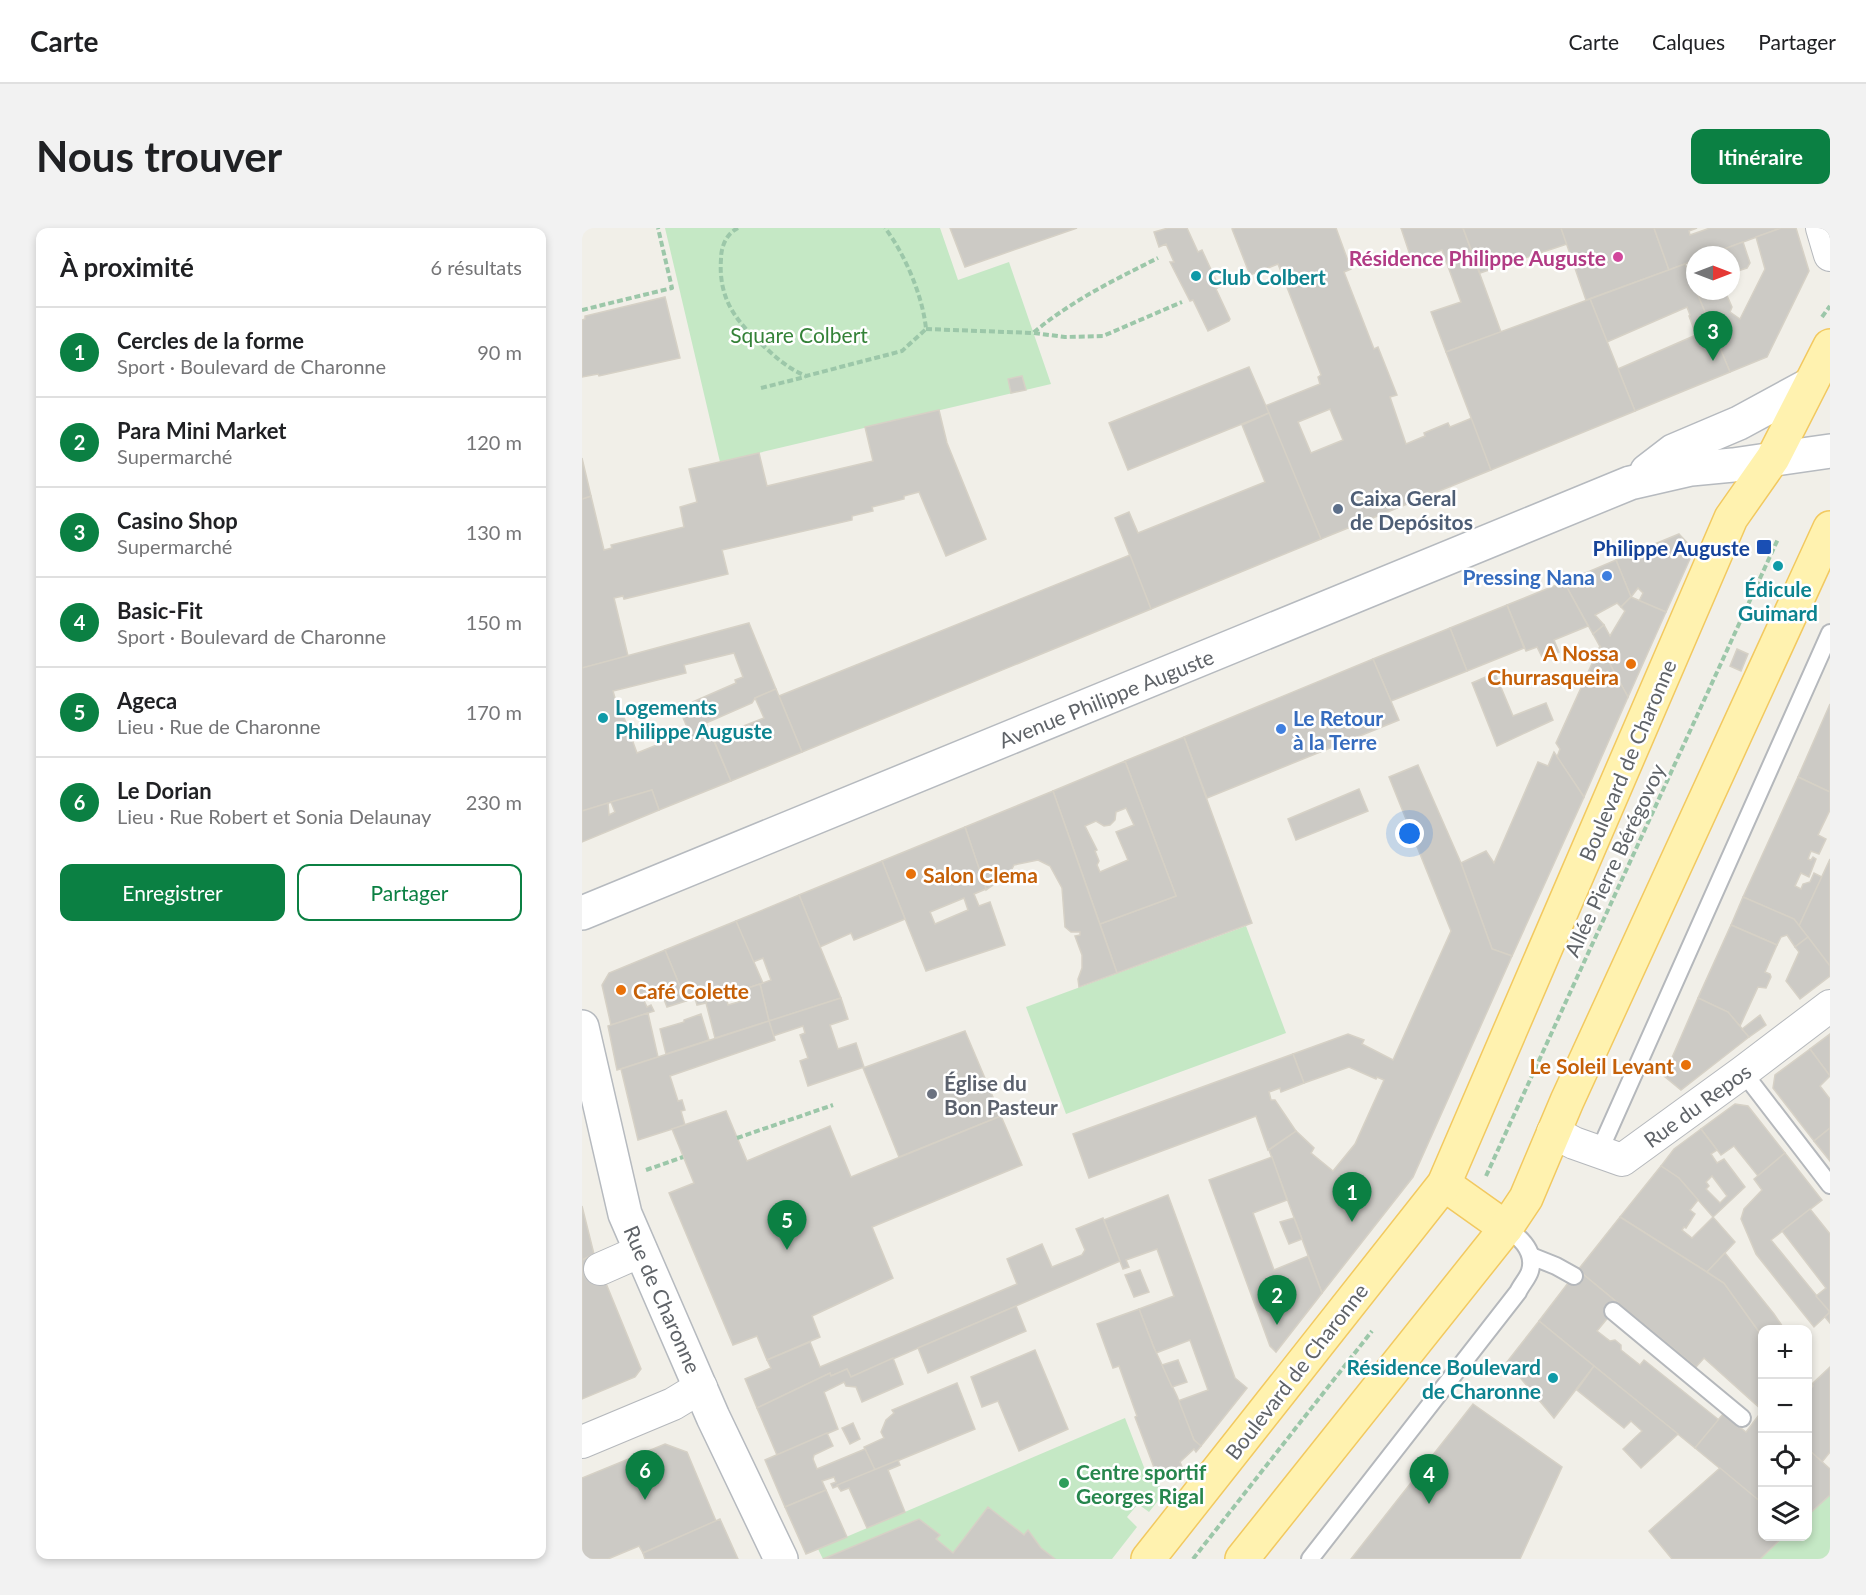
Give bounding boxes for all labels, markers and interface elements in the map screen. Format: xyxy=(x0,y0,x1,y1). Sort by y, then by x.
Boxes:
text: Carte xyxy=(30,24,98,58)
text: Carte xyxy=(1568,29,1619,54)
text: Calques xyxy=(1652,29,1725,54)
text: Partager xyxy=(1758,29,1836,54)
button: Itinéraire xyxy=(1691,129,1830,184)
text: Nous trouver xyxy=(36,131,282,181)
place label: Résidence Philippe Auguste xyxy=(1349,245,1606,270)
north arrow xyxy=(1686,246,1740,300)
marker: Résidence Philippe Auguste xyxy=(1611,250,1625,264)
text: À proximité xyxy=(60,251,194,283)
text: 6 résultats xyxy=(431,255,522,279)
place label: Club Colbert xyxy=(1208,264,1326,289)
marker: Club Colbert xyxy=(1189,269,1203,283)
pin: 3 xyxy=(1694,312,1732,361)
park label: Square Colbert xyxy=(730,322,868,347)
text: Cercles de la forme xyxy=(117,327,304,354)
text: 1 xyxy=(74,340,85,364)
text: 90 m xyxy=(477,340,522,364)
text: Sport · Boulevard de Charonne xyxy=(117,354,386,378)
text: Para Mini Market xyxy=(117,417,286,444)
text: 2 xyxy=(74,430,85,454)
text: 120 m xyxy=(466,430,522,454)
text: Supermarché xyxy=(117,444,232,468)
place label: Caixa Geral de Depósitos xyxy=(1350,485,1473,534)
marker: Caixa Geral de Depósitos xyxy=(1331,502,1345,516)
text: Casino Shop xyxy=(117,507,238,534)
text: 3 xyxy=(74,520,85,544)
text: 130 m xyxy=(466,520,522,544)
text: Supermarché xyxy=(117,534,232,558)
place label: Philippe Auguste xyxy=(1593,535,1750,560)
marker: Philippe Auguste xyxy=(1755,538,1773,556)
marker: Édicule Guimard xyxy=(1771,559,1785,573)
place label: Pressing Nana xyxy=(1463,564,1595,589)
marker: Pressing Nana xyxy=(1600,569,1614,583)
place label: Édicule Guimard xyxy=(1738,576,1818,625)
text: Basic-Fit xyxy=(117,597,203,624)
text: 4 xyxy=(74,610,85,634)
text: 150 m xyxy=(466,610,522,634)
text: Sport · Boulevard de Charonne xyxy=(117,624,386,648)
place label: A Nossa Churrasqueira xyxy=(1487,640,1619,689)
street label: Avenue Philippe Auguste xyxy=(995,643,1217,753)
street label: Boulevard de Charonne xyxy=(1573,656,1681,864)
marker: A Nossa Churrasqueira xyxy=(1624,657,1638,671)
text: Ageca xyxy=(117,687,177,714)
place label: Logements Philippe Auguste xyxy=(615,694,772,743)
text: 5 xyxy=(74,700,85,724)
text: 170 m xyxy=(466,700,522,724)
place label: Le Retour à la Terre xyxy=(1293,705,1383,754)
marker: Logements Philippe Auguste xyxy=(596,711,610,725)
text: Lieu · Rue de Charonne xyxy=(117,714,321,738)
marker: Le Retour à la Terre xyxy=(1274,722,1288,736)
street label: Allée Pierre Bérégovoy xyxy=(1558,760,1670,960)
text: Le Dorian xyxy=(117,777,212,804)
text: 6 xyxy=(74,790,85,814)
text: 230 m xyxy=(466,790,522,814)
text: Lieu · Rue Robert et Sonia Delaunay xyxy=(117,804,431,828)
your location xyxy=(1395,819,1424,848)
place label: Salon Clema xyxy=(923,862,1038,887)
button: Enregistrer xyxy=(60,864,285,921)
button: Partager xyxy=(297,864,522,921)
marker: Salon Clema xyxy=(904,867,918,881)
place label: Café Colette xyxy=(633,978,749,1003)
marker: Café Colette xyxy=(614,983,628,997)
place label: Le Soleil Levant xyxy=(1529,1053,1674,1078)
street label: Rue du Repos xyxy=(1639,1058,1755,1152)
marker: Le Soleil Levant xyxy=(1679,1058,1693,1072)
place label: Église du Bon Pasteur xyxy=(944,1070,1058,1119)
marker: Église du Bon Pasteur xyxy=(925,1087,939,1101)
pin: 1 xyxy=(1332,1172,1372,1222)
pin: 5 xyxy=(768,1200,806,1250)
street label: Rue de Charonne xyxy=(619,1221,707,1377)
pin: 2 xyxy=(1258,1276,1296,1325)
street label: Boulevard de Charonne xyxy=(1220,1278,1372,1464)
map controls xyxy=(1758,1325,1812,1541)
button: + xyxy=(1758,1325,1812,1379)
place label: Résidence Boulevard de Charonne xyxy=(1346,1354,1541,1403)
marker: Résidence Boulevard de Charonne xyxy=(1546,1371,1560,1385)
button: − xyxy=(1758,1379,1812,1433)
button: locate xyxy=(1758,1433,1812,1487)
pin: 6 xyxy=(626,1450,664,1500)
pin: 4 xyxy=(1410,1454,1448,1504)
place label: Centre sportif Georges Rigal xyxy=(1076,1459,1207,1508)
marker: Centre sportif Georges Rigal xyxy=(1057,1476,1071,1490)
button: layers xyxy=(1758,1487,1812,1541)

